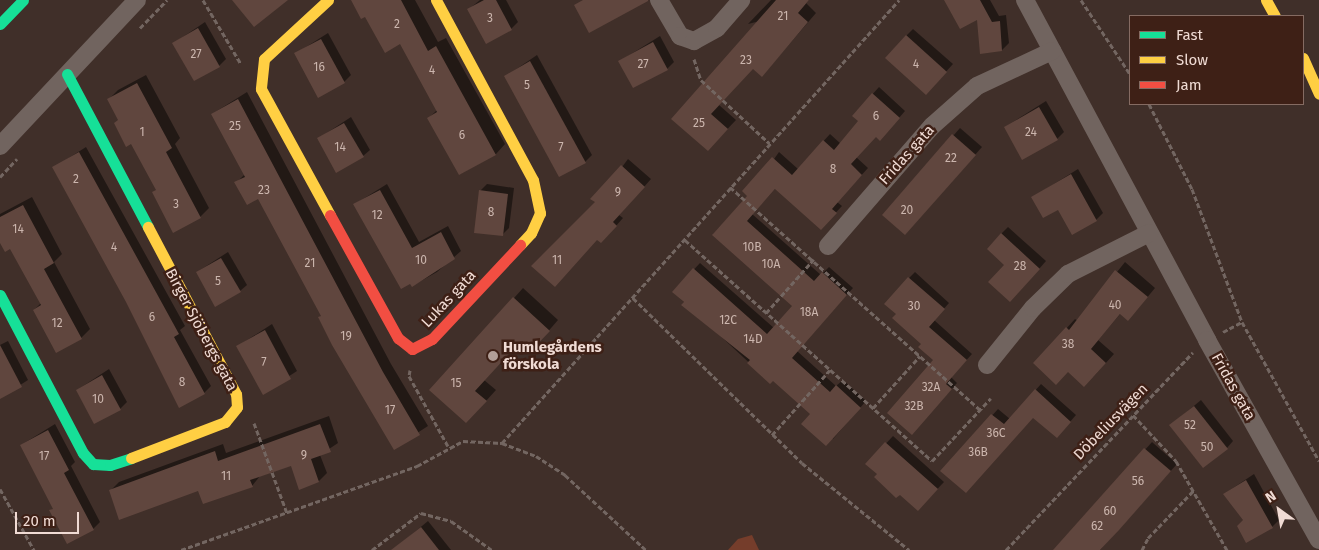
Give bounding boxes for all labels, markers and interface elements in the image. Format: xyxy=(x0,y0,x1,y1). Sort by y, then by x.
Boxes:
house number: 21 xyxy=(778,10,788,24)
house number: 3 xyxy=(487,12,493,26)
legend xyxy=(1129,15,1304,105)
house number: 2 xyxy=(394,18,400,32)
text: Fast xyxy=(1176,26,1203,44)
house number: 27 xyxy=(190,48,202,62)
text: Slow xyxy=(1176,51,1208,69)
house number: 23 xyxy=(740,54,752,68)
house number: 27 xyxy=(637,58,649,72)
house number: 4 xyxy=(913,58,919,72)
house number: 16 xyxy=(313,61,325,75)
house number: 4 xyxy=(429,64,435,78)
text: Jam xyxy=(1176,76,1202,94)
house number: 5 xyxy=(524,79,530,93)
house number: 6 xyxy=(873,110,879,124)
house number: 25 xyxy=(693,117,705,131)
house number: 25 xyxy=(229,120,241,134)
street label: Fridas gata xyxy=(876,121,938,189)
house number: 1 xyxy=(139,126,145,140)
house number: 24 xyxy=(1025,126,1037,140)
house number: 6 xyxy=(459,129,465,143)
house number: 14 xyxy=(334,141,346,155)
house number: 7 xyxy=(558,141,564,155)
house number: 22 xyxy=(945,152,957,166)
house number: 8 xyxy=(830,163,836,177)
house number: 2 xyxy=(73,173,79,187)
house number: 23 xyxy=(258,184,270,198)
house number: 9 xyxy=(615,186,621,200)
house number: 3 xyxy=(173,198,179,212)
house number: 20 xyxy=(901,204,913,218)
house number: 8 xyxy=(488,206,494,220)
house number: 12 xyxy=(371,209,383,223)
house number: 14 xyxy=(12,223,24,237)
house number: 4 xyxy=(111,241,117,255)
house number: 10B xyxy=(742,241,762,255)
house number: 10 xyxy=(415,254,427,268)
house number: 11 xyxy=(552,254,562,268)
house number: 21 xyxy=(305,257,315,271)
house number: 10A xyxy=(762,258,780,272)
house number: 28 xyxy=(1014,260,1026,274)
street label: Birger Sjöbergs gata xyxy=(161,266,241,394)
street label: Lukas gata xyxy=(418,267,480,331)
house number: 5 xyxy=(215,275,221,289)
house number: 40 xyxy=(1108,299,1122,313)
house number: 30 xyxy=(908,300,920,314)
house number: 18A xyxy=(800,306,818,320)
house number: 6 xyxy=(149,311,155,325)
house number: 12C xyxy=(719,314,737,328)
house number: 12 xyxy=(51,317,63,331)
house number: 19 xyxy=(340,330,352,344)
house number: 14D xyxy=(743,333,763,347)
place label: Humlegårdens förskola xyxy=(503,338,602,373)
house number: 38 xyxy=(1062,338,1074,352)
marker: Humlegårdens förskola xyxy=(487,350,499,362)
street label: Fridas gata xyxy=(1207,350,1259,424)
house number: 7 xyxy=(261,356,267,370)
house number: 8 xyxy=(179,376,185,390)
house number: 15 xyxy=(450,377,462,391)
street label: Döbeliusvägen xyxy=(1070,380,1152,464)
house number: 32A xyxy=(922,381,940,395)
house number: 10 xyxy=(92,393,104,407)
house number: 32B xyxy=(904,400,924,414)
house number: 17 xyxy=(385,404,395,418)
house number: 52 xyxy=(1184,419,1196,433)
house number: 36C xyxy=(986,427,1006,441)
house number: 50 xyxy=(1201,441,1213,455)
house number: 36B xyxy=(968,446,988,460)
house number: 9 xyxy=(301,449,307,463)
house number: 17 xyxy=(39,450,49,464)
house number: 11 xyxy=(221,470,231,484)
house number: 56 xyxy=(1132,475,1144,489)
north arrow xyxy=(1254,485,1304,535)
text: N xyxy=(1262,487,1279,507)
scale bar xyxy=(18,502,81,534)
house number: 60 xyxy=(1103,505,1117,519)
text: 20 m xyxy=(23,512,56,530)
house number: 62 xyxy=(1091,520,1103,534)

